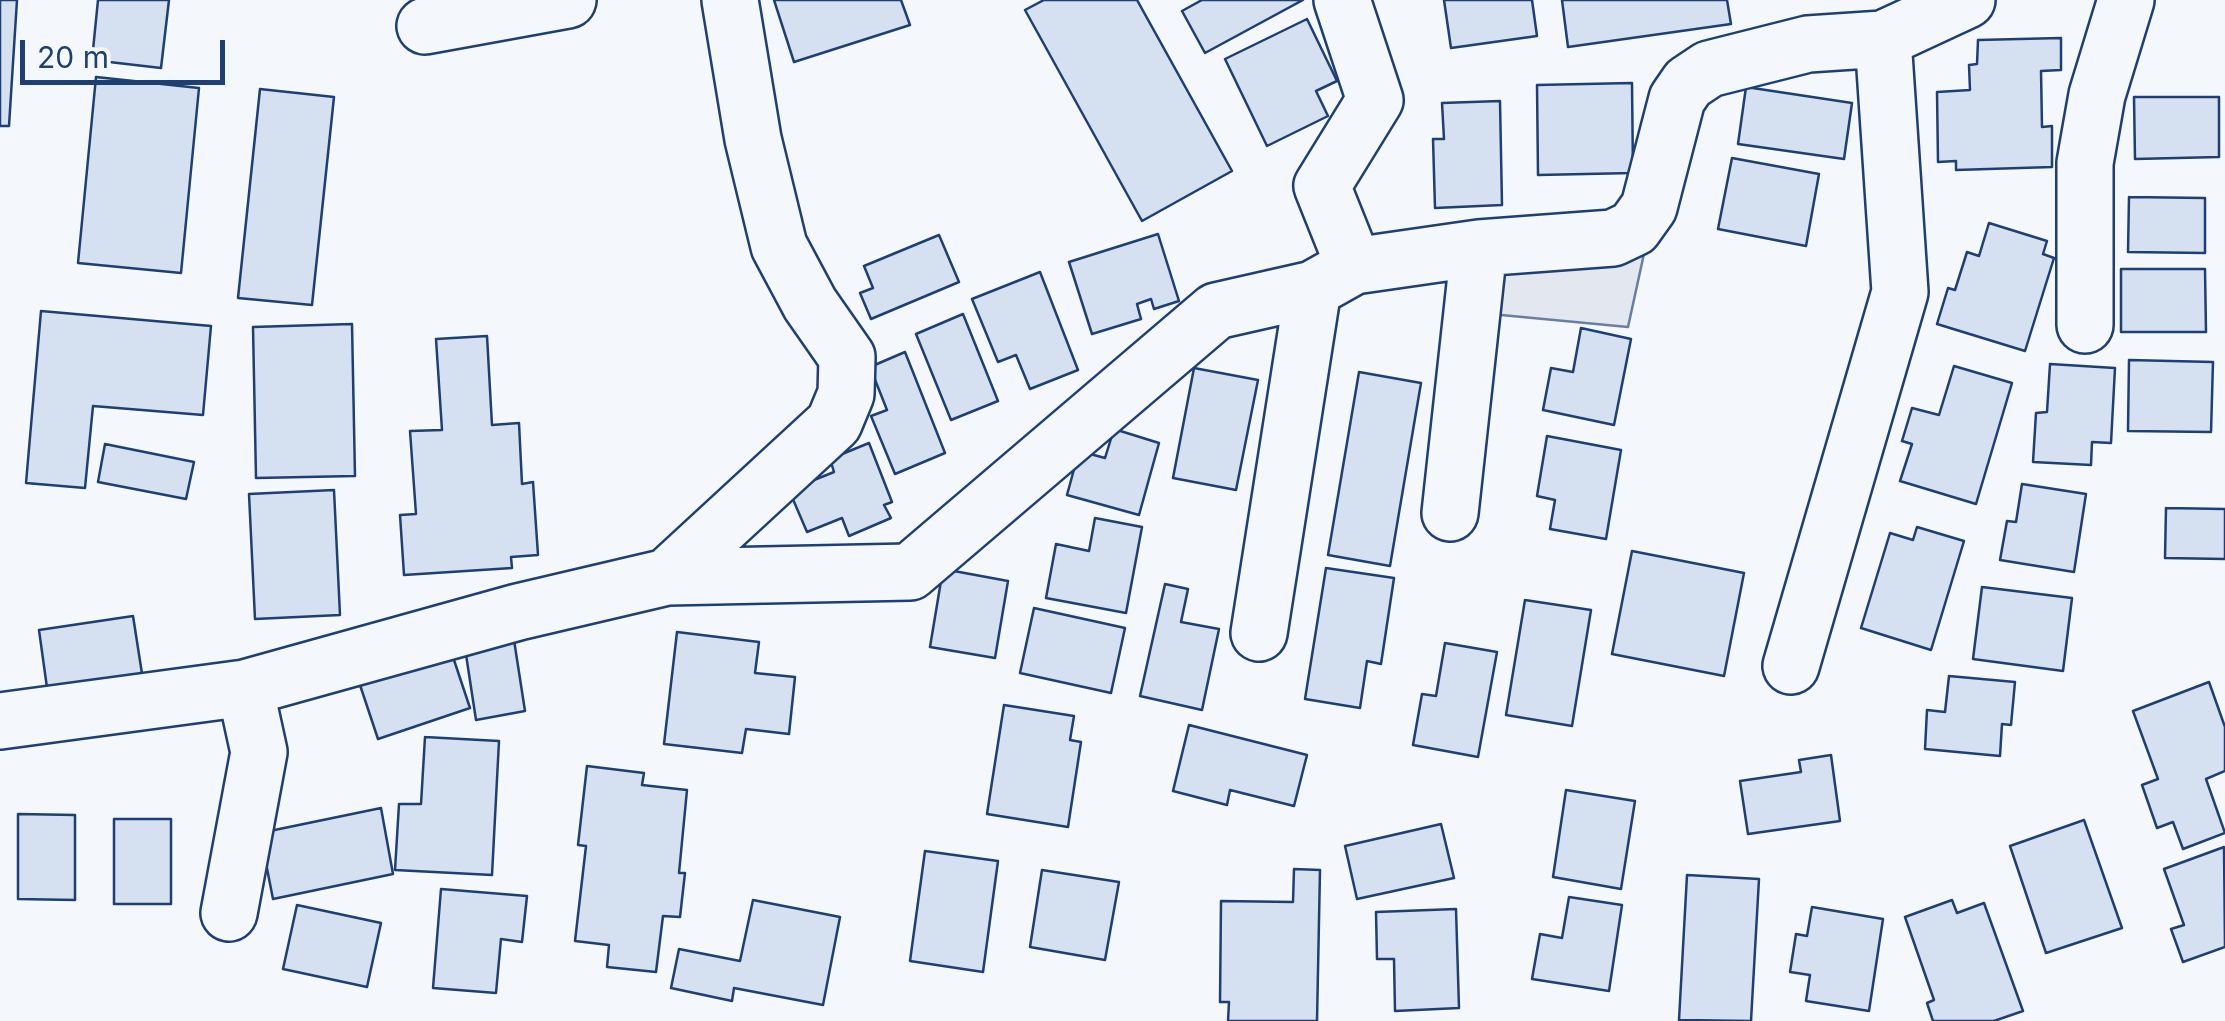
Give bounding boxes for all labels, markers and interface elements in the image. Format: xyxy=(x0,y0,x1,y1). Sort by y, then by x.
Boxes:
scale bar xyxy=(25,20,230,82)
text: 20 m xyxy=(37,39,109,75)

